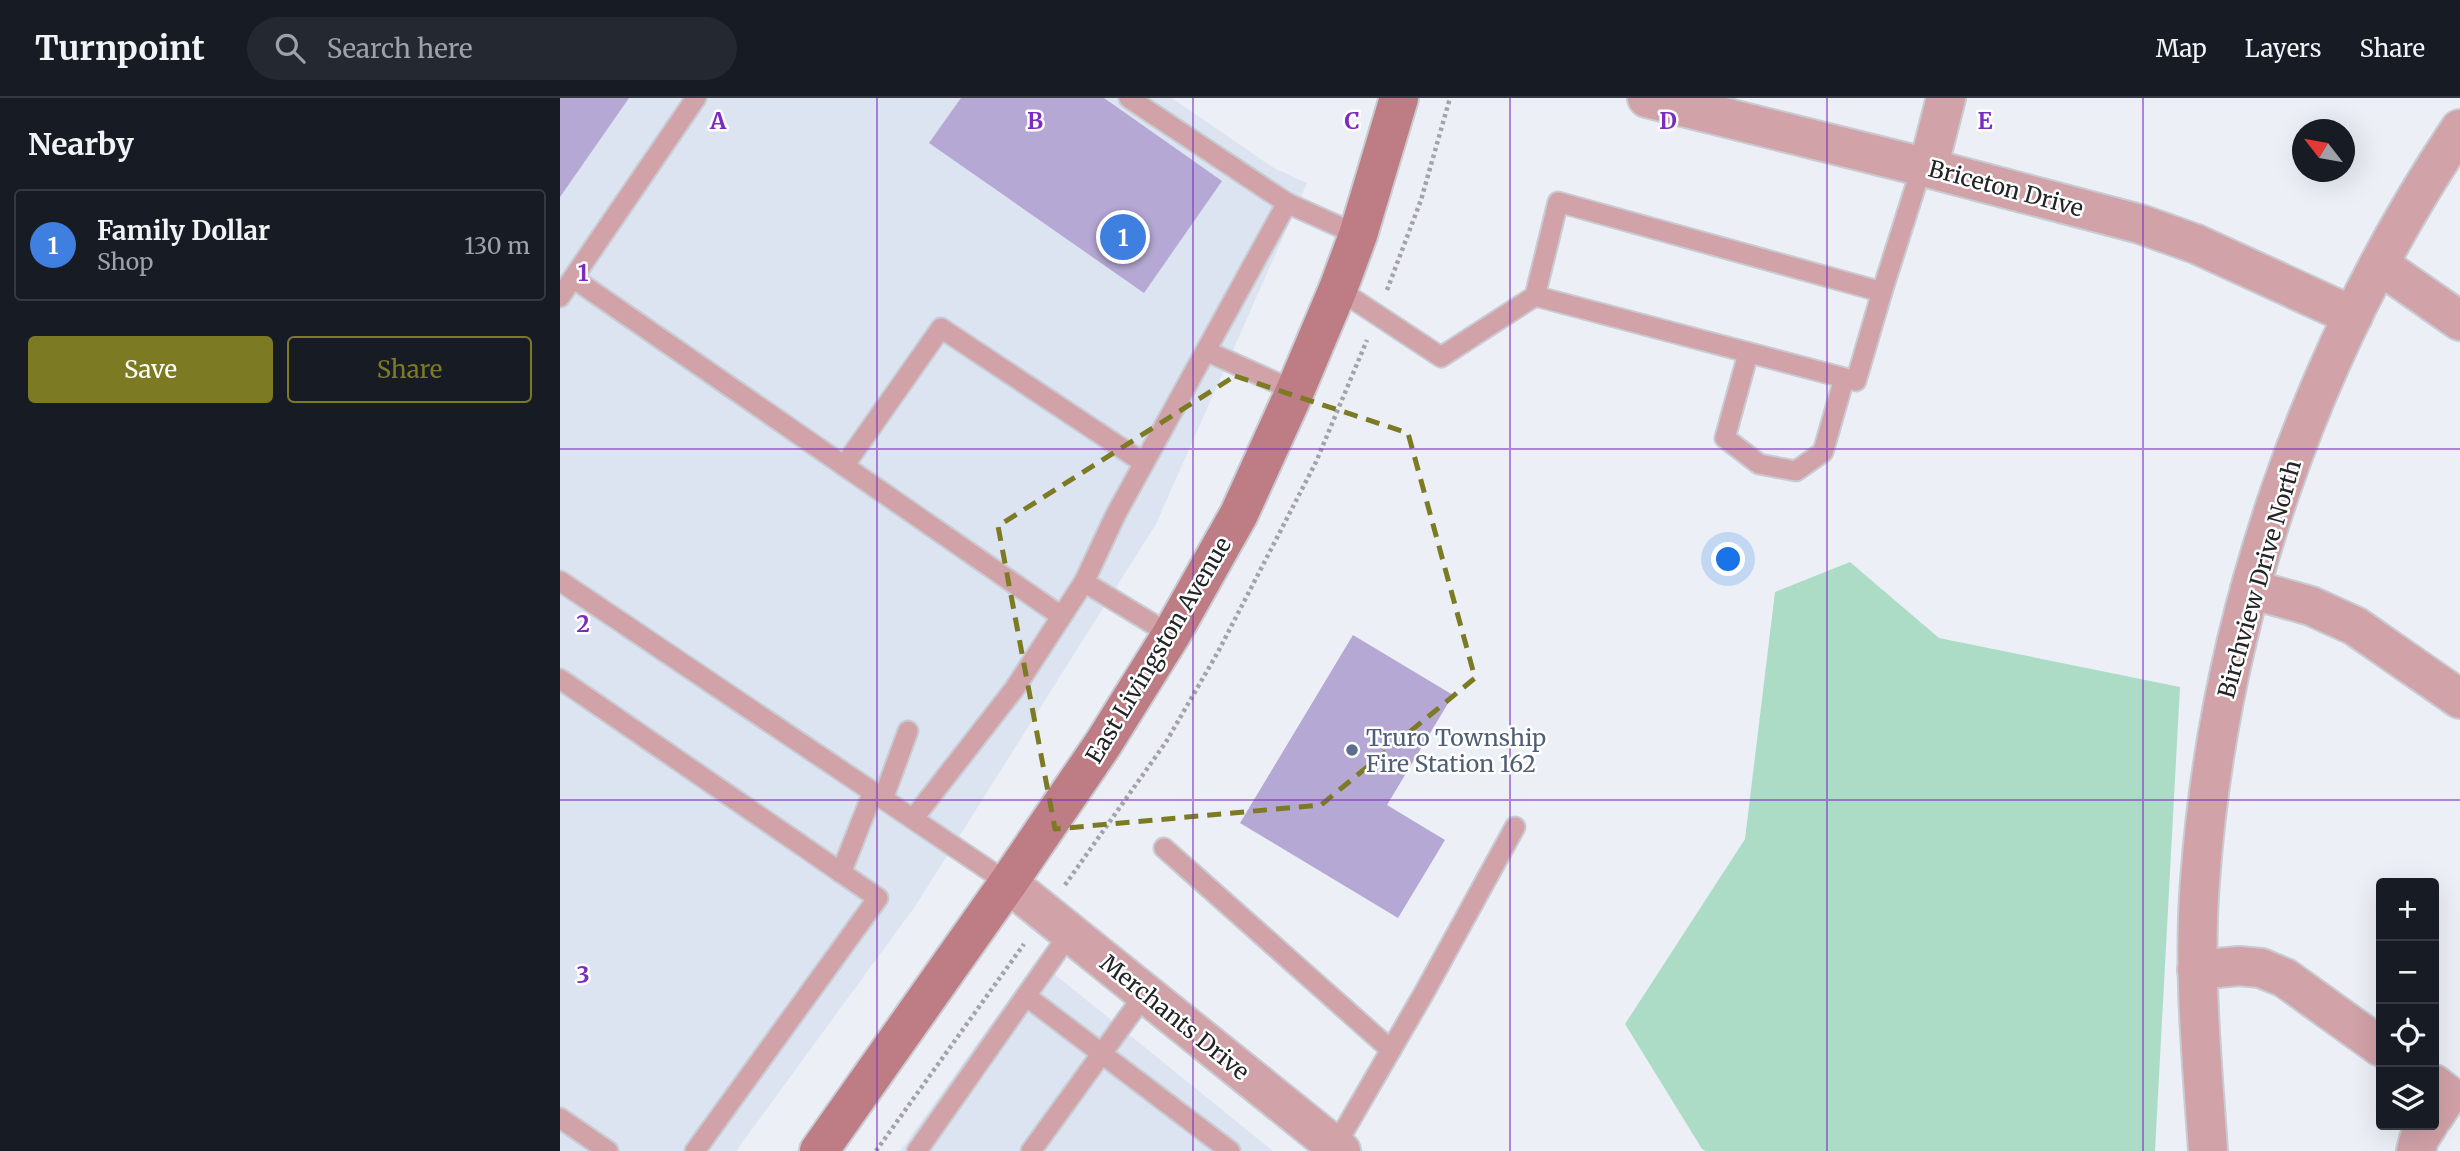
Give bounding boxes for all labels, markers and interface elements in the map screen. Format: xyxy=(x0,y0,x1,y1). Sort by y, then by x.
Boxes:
search box xyxy=(247,17,737,80)
text: Turnpoint xyxy=(35,28,205,69)
icon: search xyxy=(271,29,309,67)
text: Search here xyxy=(327,32,473,65)
text: Map xyxy=(2156,33,2207,64)
text: Layers xyxy=(2245,33,2321,64)
text: Share xyxy=(2359,33,2425,64)
text: A xyxy=(709,106,727,135)
text: B xyxy=(1027,106,1043,135)
text: C xyxy=(1344,106,1360,135)
text: D xyxy=(1659,106,1677,135)
text: E xyxy=(1977,106,1993,135)
north arrow xyxy=(2292,119,2355,182)
text: Nearby xyxy=(28,125,134,163)
street label: Briceton Drive xyxy=(1926,153,2086,223)
pin: 1 xyxy=(1100,211,1146,263)
text: Family Dollar xyxy=(97,214,270,247)
text: 1 xyxy=(48,231,58,260)
text: 130 m xyxy=(464,231,530,260)
text: Shop xyxy=(97,247,153,276)
text: 1 xyxy=(578,258,589,287)
button: Save xyxy=(28,336,273,403)
button: Share xyxy=(287,336,532,403)
street label: Birchview Drive North xyxy=(2211,456,2307,702)
street label: East Livingston Avenue xyxy=(1079,532,1237,768)
your location xyxy=(1711,542,1745,576)
text: 2 xyxy=(576,609,590,638)
place label: Truro Township Fire Station 162 xyxy=(1366,723,1546,778)
marker: Truro Township Fire Station 162 xyxy=(1344,742,1360,758)
map controls xyxy=(2376,878,2439,1130)
button: + xyxy=(2376,878,2439,941)
button: − xyxy=(2376,941,2439,1004)
street label: Merchants Drive xyxy=(1095,948,1255,1086)
text: 3 xyxy=(576,960,590,989)
button: locate xyxy=(2376,1004,2439,1067)
button: layers xyxy=(2376,1067,2439,1130)

